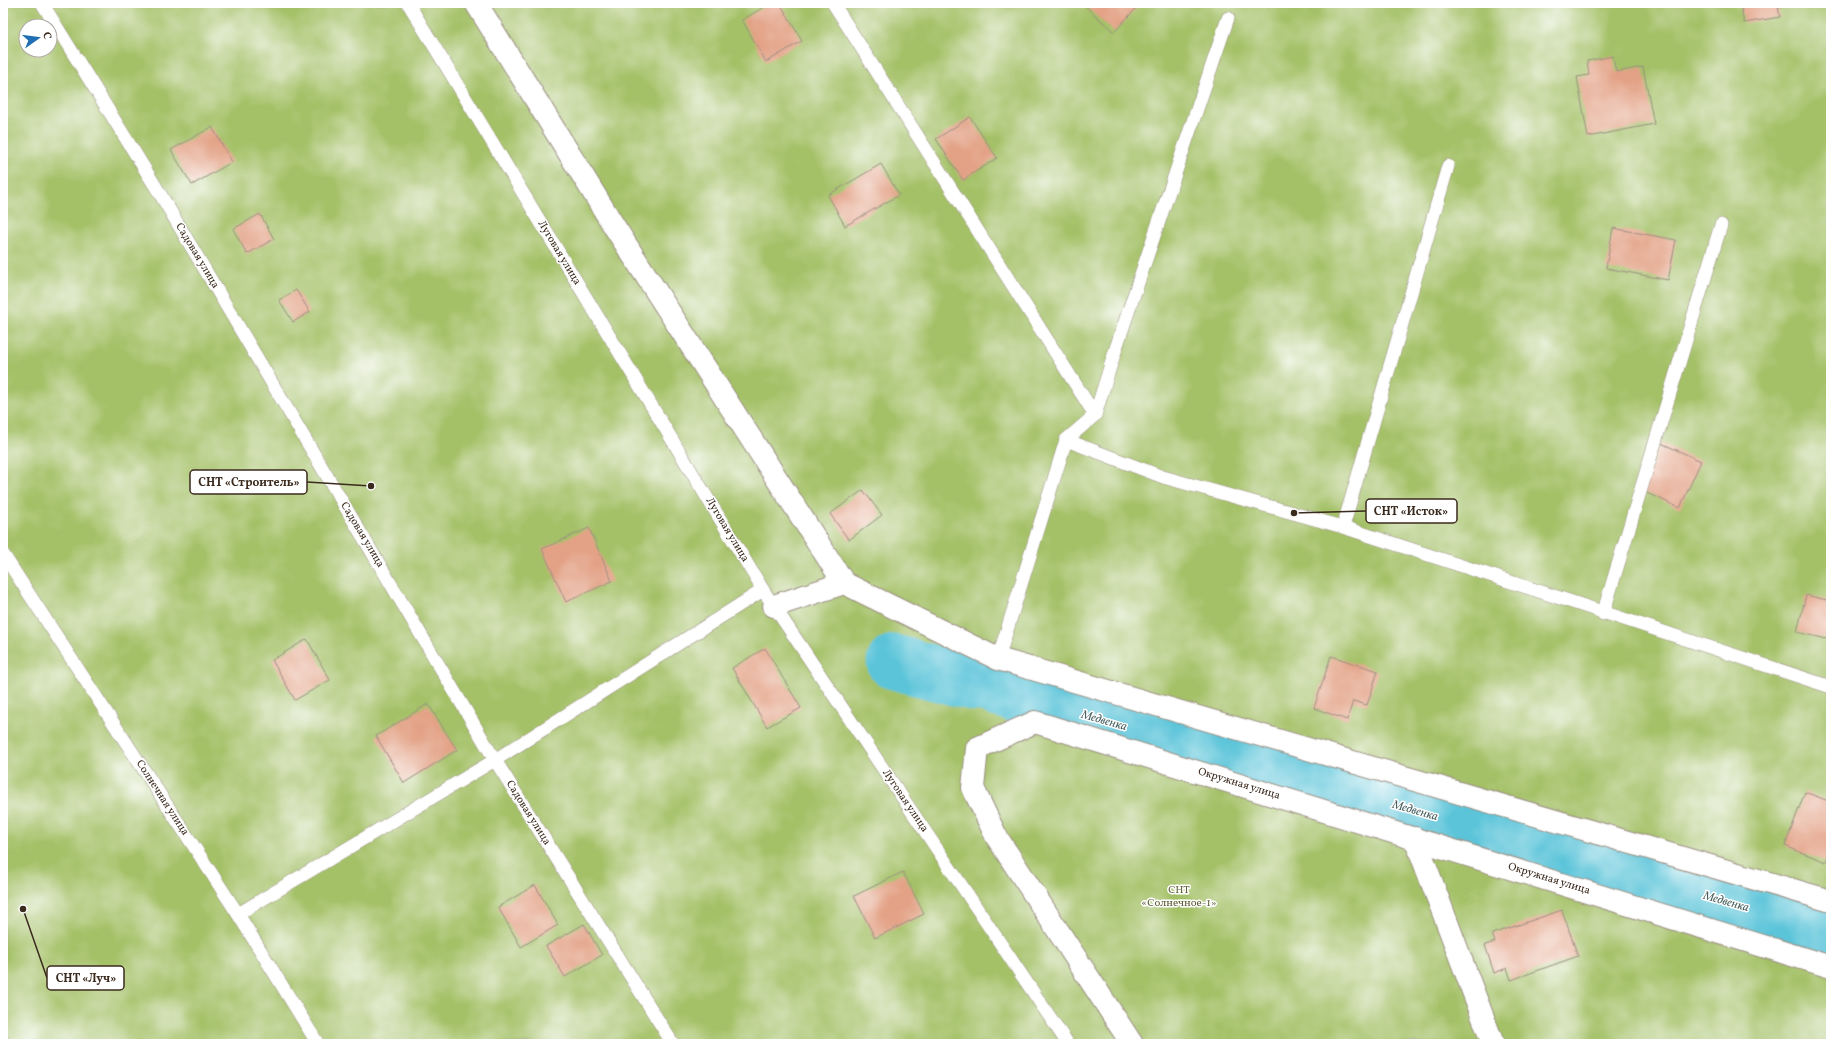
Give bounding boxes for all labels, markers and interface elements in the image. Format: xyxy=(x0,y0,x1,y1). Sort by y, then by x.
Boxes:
north arrow xyxy=(18,18,58,58)
text: С xyxy=(38,31,54,41)
street label: Луговая улица xyxy=(534,218,584,289)
street label: Садовая улица xyxy=(172,220,223,292)
callout: СНТ «Строитель» xyxy=(190,470,307,494)
text: СНТ «Строитель» xyxy=(198,475,300,491)
street label: Луговая улица xyxy=(702,495,752,566)
street label: Садовая улица xyxy=(337,499,388,571)
callout: СНТ «Исток» xyxy=(1366,499,1457,523)
text: СНТ «Исток» xyxy=(1374,504,1448,520)
water label: Медвенка xyxy=(1078,707,1129,735)
street label: Солнечная улица xyxy=(132,757,192,839)
street label: Окружная улица xyxy=(1196,764,1282,804)
street label: Луговая улица xyxy=(878,767,932,836)
street label: Садовая улица xyxy=(502,778,554,849)
water label: Медвенка xyxy=(1389,797,1440,825)
street label: Окружная улица xyxy=(1506,859,1592,899)
park label: СНТ «Солнечное-1» xyxy=(1142,883,1217,911)
water label: Медвенка xyxy=(1700,888,1751,916)
callout: СНТ «Луч» xyxy=(47,966,124,990)
text: СНТ «Луч» xyxy=(56,971,116,987)

